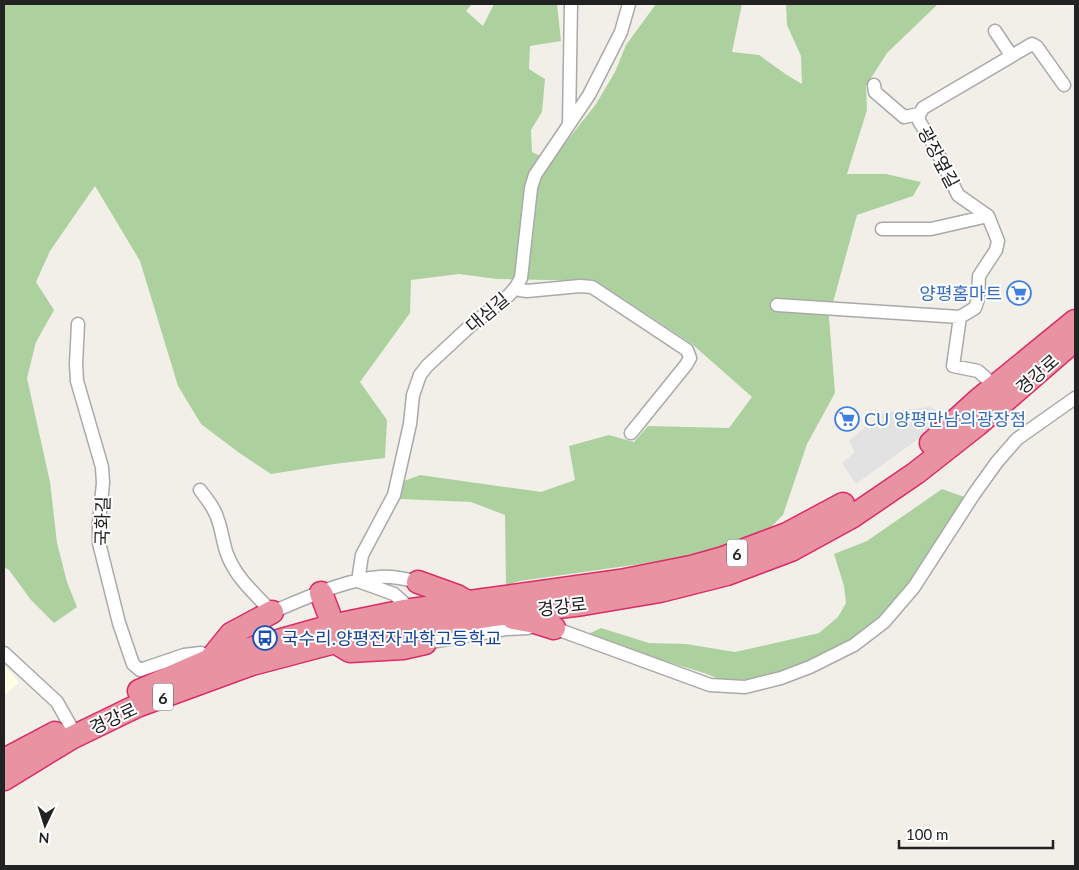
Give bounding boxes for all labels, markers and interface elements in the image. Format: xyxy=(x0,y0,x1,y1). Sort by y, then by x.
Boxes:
street label: 광장옆길 xyxy=(914,123,964,191)
supermarket icon: 양평홈마트 xyxy=(1006,280,1032,306)
place label: 양평홈마트 xyxy=(919,282,1002,304)
street label: 대심길 xyxy=(461,288,513,336)
street label: 경강로 xyxy=(1011,349,1063,399)
supermarket icon: CU 양평만남의광장점 xyxy=(834,406,860,432)
place label: CU 양평만남의광장점 xyxy=(864,408,1026,430)
street label: 국화길 xyxy=(91,496,113,546)
road number: 6 xyxy=(727,540,747,566)
street label: 경강로 xyxy=(536,592,588,620)
bus stop icon: 국수리.양평전자과학고등학교 xyxy=(252,625,278,651)
place label: 국수리.양평전자과학고등학교 xyxy=(282,627,502,649)
road number: 6 xyxy=(153,684,173,710)
street label: 경강로 xyxy=(86,698,140,738)
north arrow xyxy=(20,800,70,850)
scale bar xyxy=(899,818,1053,850)
text: 100 m xyxy=(906,825,948,843)
text: N xyxy=(38,830,50,847)

